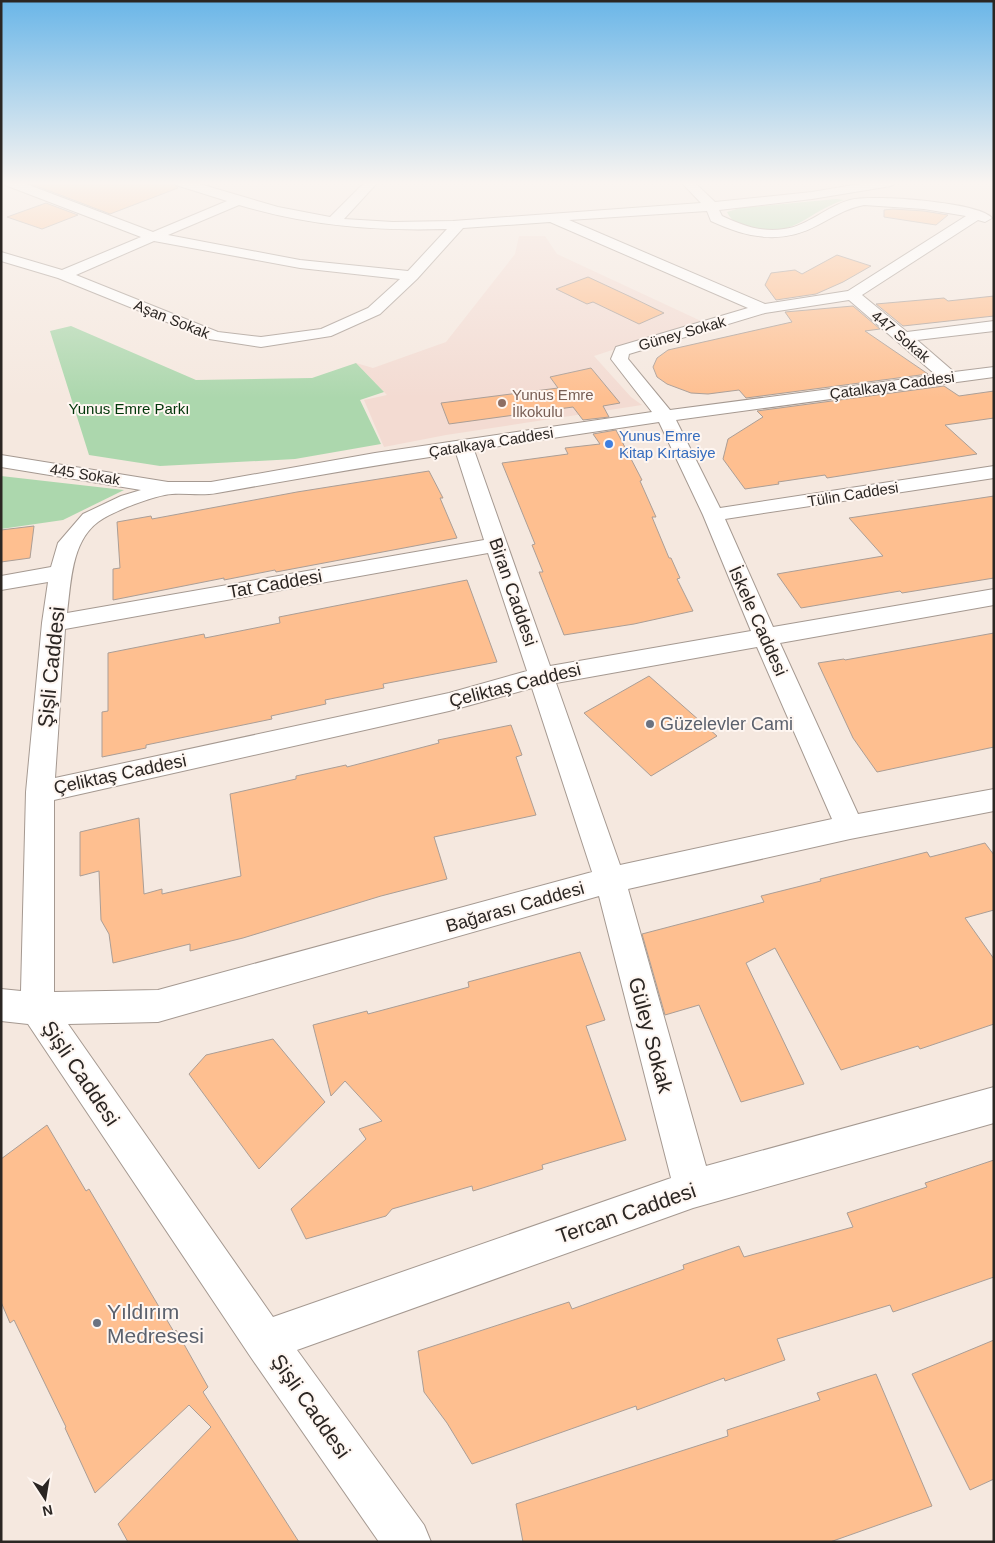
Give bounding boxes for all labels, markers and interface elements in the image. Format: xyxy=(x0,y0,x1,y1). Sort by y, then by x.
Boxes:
street label: Aşan Sokak xyxy=(132,296,213,342)
street label: 447 Sokak xyxy=(868,307,934,366)
street label: Güney Sokak xyxy=(636,312,728,354)
street label: Çatalkaya Caddesi xyxy=(828,368,956,402)
place label: Yunus Emre İlkokulu xyxy=(512,386,594,420)
marker: Yunus Emre İlkokulu xyxy=(496,397,508,409)
park label: Yunus Emre Parkı xyxy=(69,400,189,417)
street label: Çatalkaya Caddesi xyxy=(427,424,555,460)
place label: Yunus Emre Kitap Kırtasiye xyxy=(619,427,716,461)
marker: Yunus Emre Kitap Kırtasiye xyxy=(603,438,615,450)
street label: 445 Sokak xyxy=(49,460,122,488)
street label: Tülin Caddesi xyxy=(806,478,900,510)
street label: Biran Caddesi xyxy=(485,535,541,649)
street label: İskele Caddesi xyxy=(725,563,791,679)
street label: Tat Caddesi xyxy=(226,566,324,602)
street label: Şişli Caddesi xyxy=(33,605,69,729)
street label: Çeliktaş Caddesi xyxy=(447,659,583,711)
place label: Güzelevler Cami xyxy=(660,714,793,734)
marker: Güzelevler Cami xyxy=(644,718,656,730)
street label: Çeliktaş Caddesi xyxy=(52,750,188,798)
street label: Bağarası Caddesi xyxy=(443,878,587,936)
street label: Güley Sokak xyxy=(624,975,678,1096)
street label: Şişli Caddesi xyxy=(38,1016,124,1130)
street label: Tercan Caddesi xyxy=(553,1178,699,1248)
place label: Yıldırım Medresesi xyxy=(107,1300,204,1347)
marker: Yıldırım Medresesi xyxy=(91,1317,103,1329)
street label: Şişli Caddesi xyxy=(267,1350,355,1462)
north arrow xyxy=(20,1473,70,1523)
text: N xyxy=(41,1502,54,1520)

